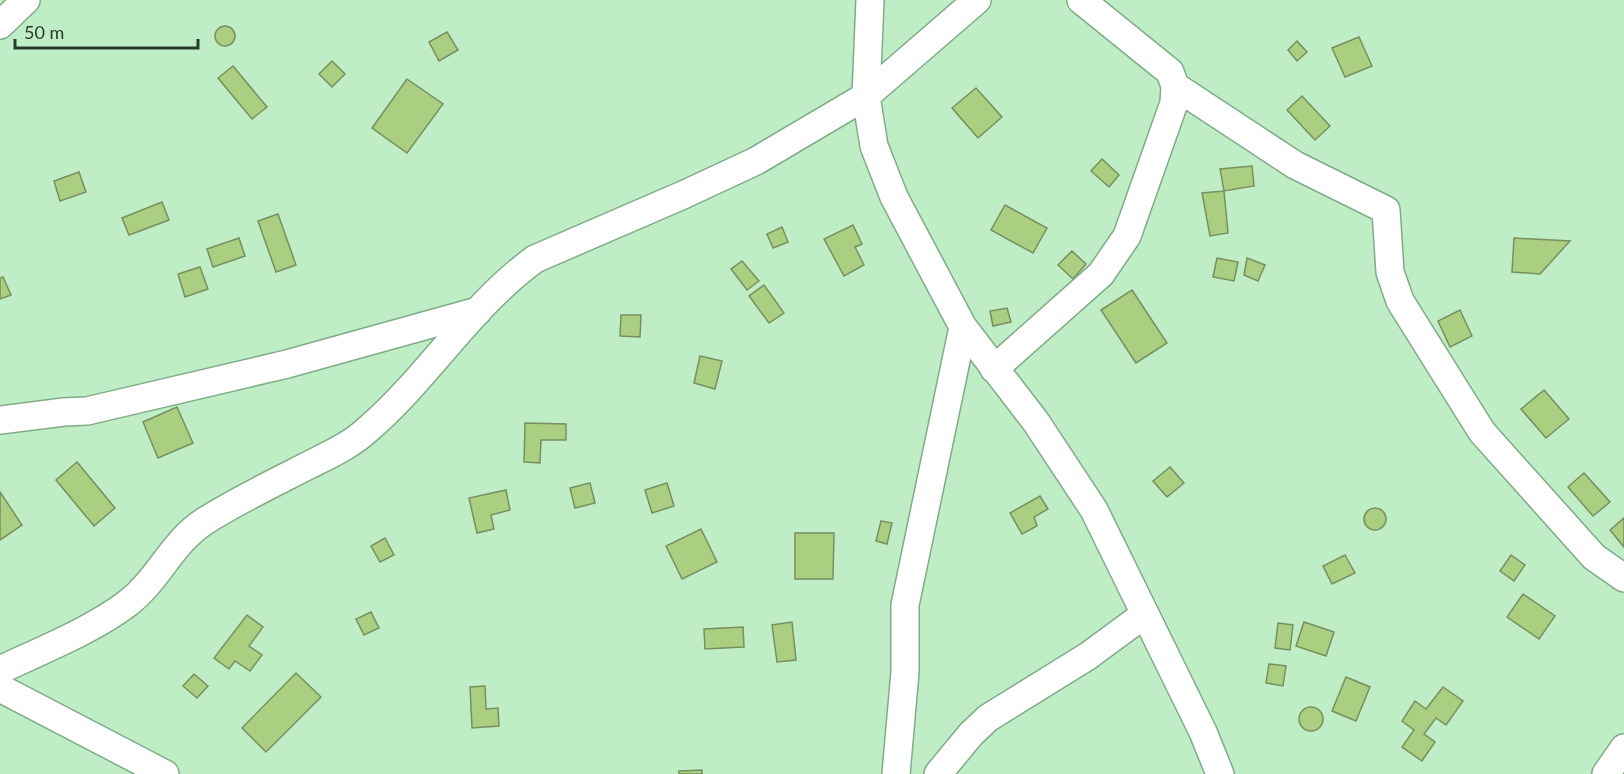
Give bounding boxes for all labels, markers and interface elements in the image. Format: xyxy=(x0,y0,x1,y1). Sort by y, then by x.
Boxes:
scale bar xyxy=(15,12,198,50)
text: 50 m xyxy=(24,21,64,43)

